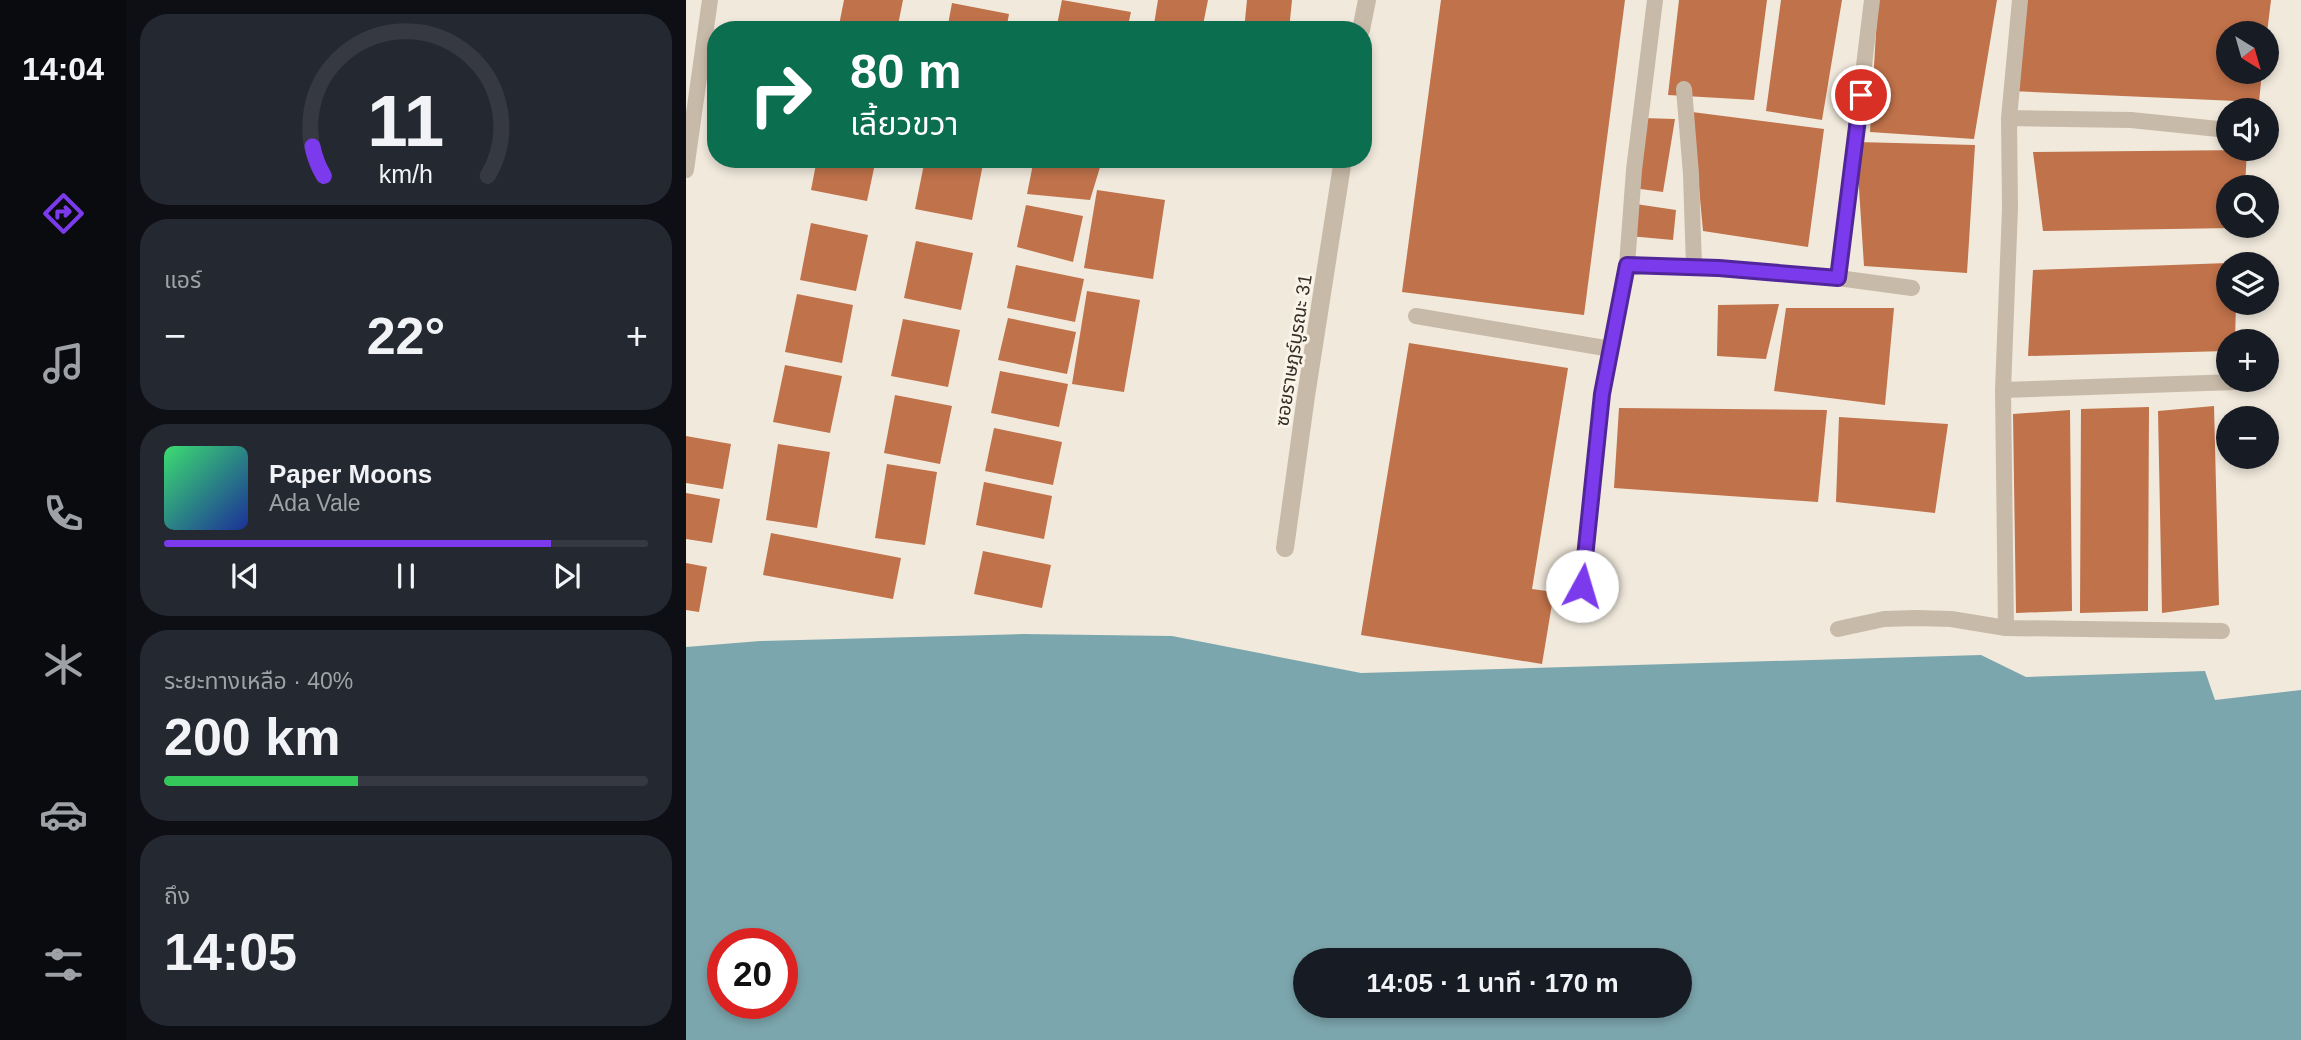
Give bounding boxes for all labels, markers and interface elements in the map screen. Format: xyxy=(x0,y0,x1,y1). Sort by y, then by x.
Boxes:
north arrow xyxy=(2216,21,2278,84)
map controls xyxy=(2216,21,2279,469)
text: 80 m xyxy=(850,44,962,98)
icon: right xyxy=(735,49,826,140)
text: 14:04 xyxy=(22,51,104,87)
pin xyxy=(1831,65,1891,125)
icon: arrive xyxy=(1842,76,1880,114)
text: 11 xyxy=(368,80,444,161)
button: sound xyxy=(2216,98,2279,161)
text: เลี้ยวขวา xyxy=(850,106,958,142)
text: km/h xyxy=(379,159,433,187)
button: search xyxy=(2216,175,2279,238)
icon: directions xyxy=(39,189,88,238)
button: layers xyxy=(2216,252,2279,315)
text: แอร์ xyxy=(164,267,201,293)
street label: ซอยราษฎร์บูรณะ 31 xyxy=(1271,273,1318,428)
text: 22° xyxy=(367,307,445,365)
text: − xyxy=(164,315,186,357)
text: + xyxy=(626,315,648,357)
button: + xyxy=(2216,329,2279,392)
icon: music xyxy=(39,339,88,388)
button: − xyxy=(2216,406,2279,469)
text: Paper Moons xyxy=(269,459,432,489)
icon: phone xyxy=(39,489,88,538)
text: Ada Vale xyxy=(269,490,361,516)
position arrow xyxy=(1545,549,1619,623)
icon: previous xyxy=(226,557,264,595)
icon: pause xyxy=(387,557,425,595)
icon: next xyxy=(548,557,586,595)
icon: climate xyxy=(39,640,88,689)
text: ระยะทางเหลือ · 40% xyxy=(164,668,353,694)
text: 200 km xyxy=(164,708,340,766)
icon: car xyxy=(39,790,88,839)
text: ถึง xyxy=(164,883,190,909)
text: 14:05 xyxy=(164,923,297,981)
speed limit sign: 20 xyxy=(707,928,798,1019)
icon: filters xyxy=(39,940,88,989)
text: 14:05 · 1 นาที · 170 m xyxy=(1366,968,1619,998)

